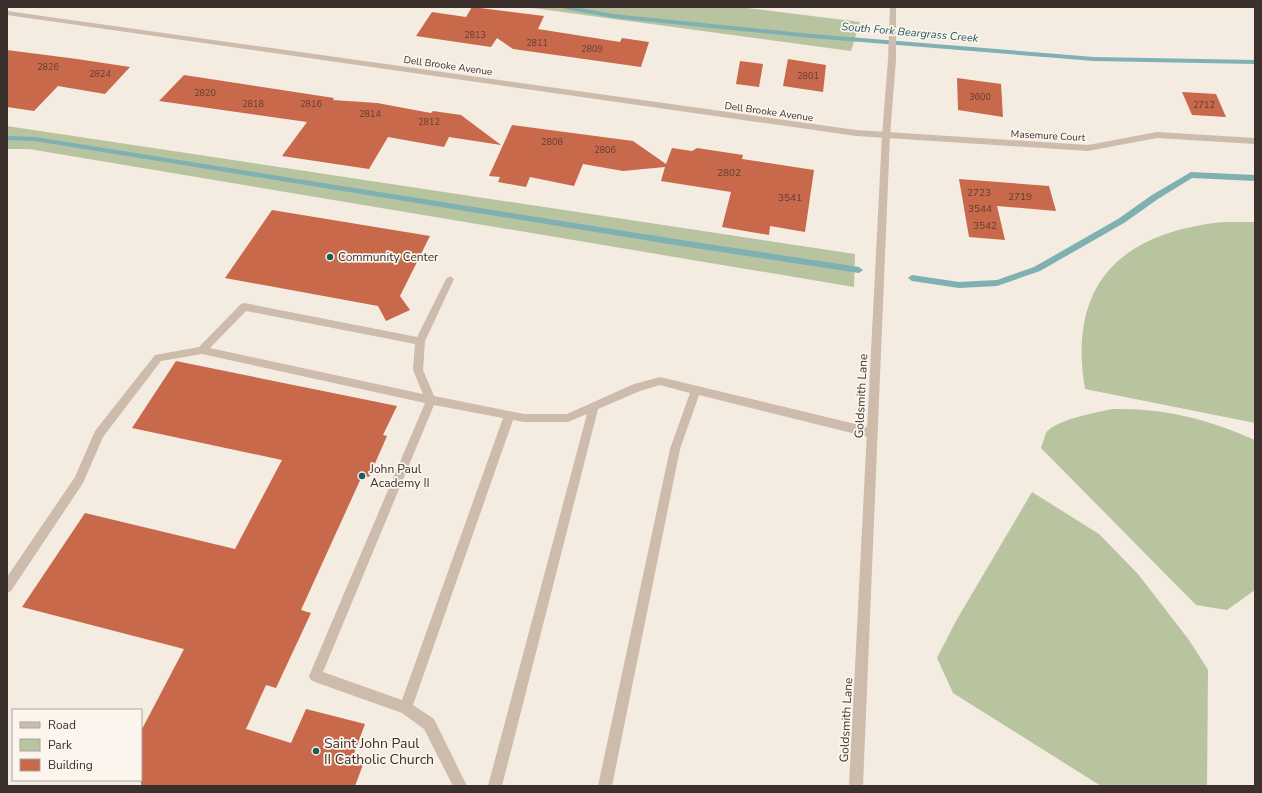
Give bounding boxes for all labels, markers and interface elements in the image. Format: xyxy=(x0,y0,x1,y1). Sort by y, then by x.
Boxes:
water label: South Fork Beargrass Creek xyxy=(841,19,979,46)
house number: 2813 xyxy=(464,29,486,41)
house number: 2811 xyxy=(526,37,548,49)
house number: 2809 xyxy=(581,43,603,55)
street label: Dell Brooke Avenue xyxy=(403,53,493,79)
house number: 2826 xyxy=(37,61,59,73)
house number: 2824 xyxy=(89,68,111,80)
house number: 2801 xyxy=(797,70,819,82)
house number: 2820 xyxy=(194,87,216,99)
house number: 3600 xyxy=(969,91,991,103)
house number: 2818 xyxy=(242,98,264,110)
house number: 2816 xyxy=(300,98,322,110)
street label: Dell Brooke Avenue xyxy=(724,99,814,125)
house number: 2712 xyxy=(1193,99,1215,111)
house number: 2814 xyxy=(359,108,381,120)
house number: 2812 xyxy=(418,116,440,128)
street label: Masemure Court xyxy=(1010,127,1086,145)
house number: 2808 xyxy=(541,136,563,148)
house number: 2806 xyxy=(594,144,616,156)
house number: 2802 xyxy=(717,166,741,180)
house number: 2723 xyxy=(967,186,991,200)
house number: 2719 xyxy=(1008,190,1032,204)
house number: 3541 xyxy=(778,191,802,205)
house number: 3544 xyxy=(968,202,992,216)
house number: 3542 xyxy=(973,219,997,233)
place label: Community Center xyxy=(338,249,439,265)
marker: Community Center xyxy=(325,252,335,262)
street label: Goldsmith Lane xyxy=(851,353,871,439)
place label: John Paul Academy II xyxy=(369,461,430,491)
marker: John Paul Academy II xyxy=(357,471,367,481)
street label: Goldsmith Lane xyxy=(836,677,856,763)
legend xyxy=(12,709,142,781)
text: Road xyxy=(48,717,76,733)
place label: Saint John Paul II Catholic Church xyxy=(324,734,434,769)
text: Park xyxy=(48,737,73,753)
marker: Saint John Paul II Catholic Church xyxy=(311,746,321,756)
text: Building xyxy=(48,757,93,773)

